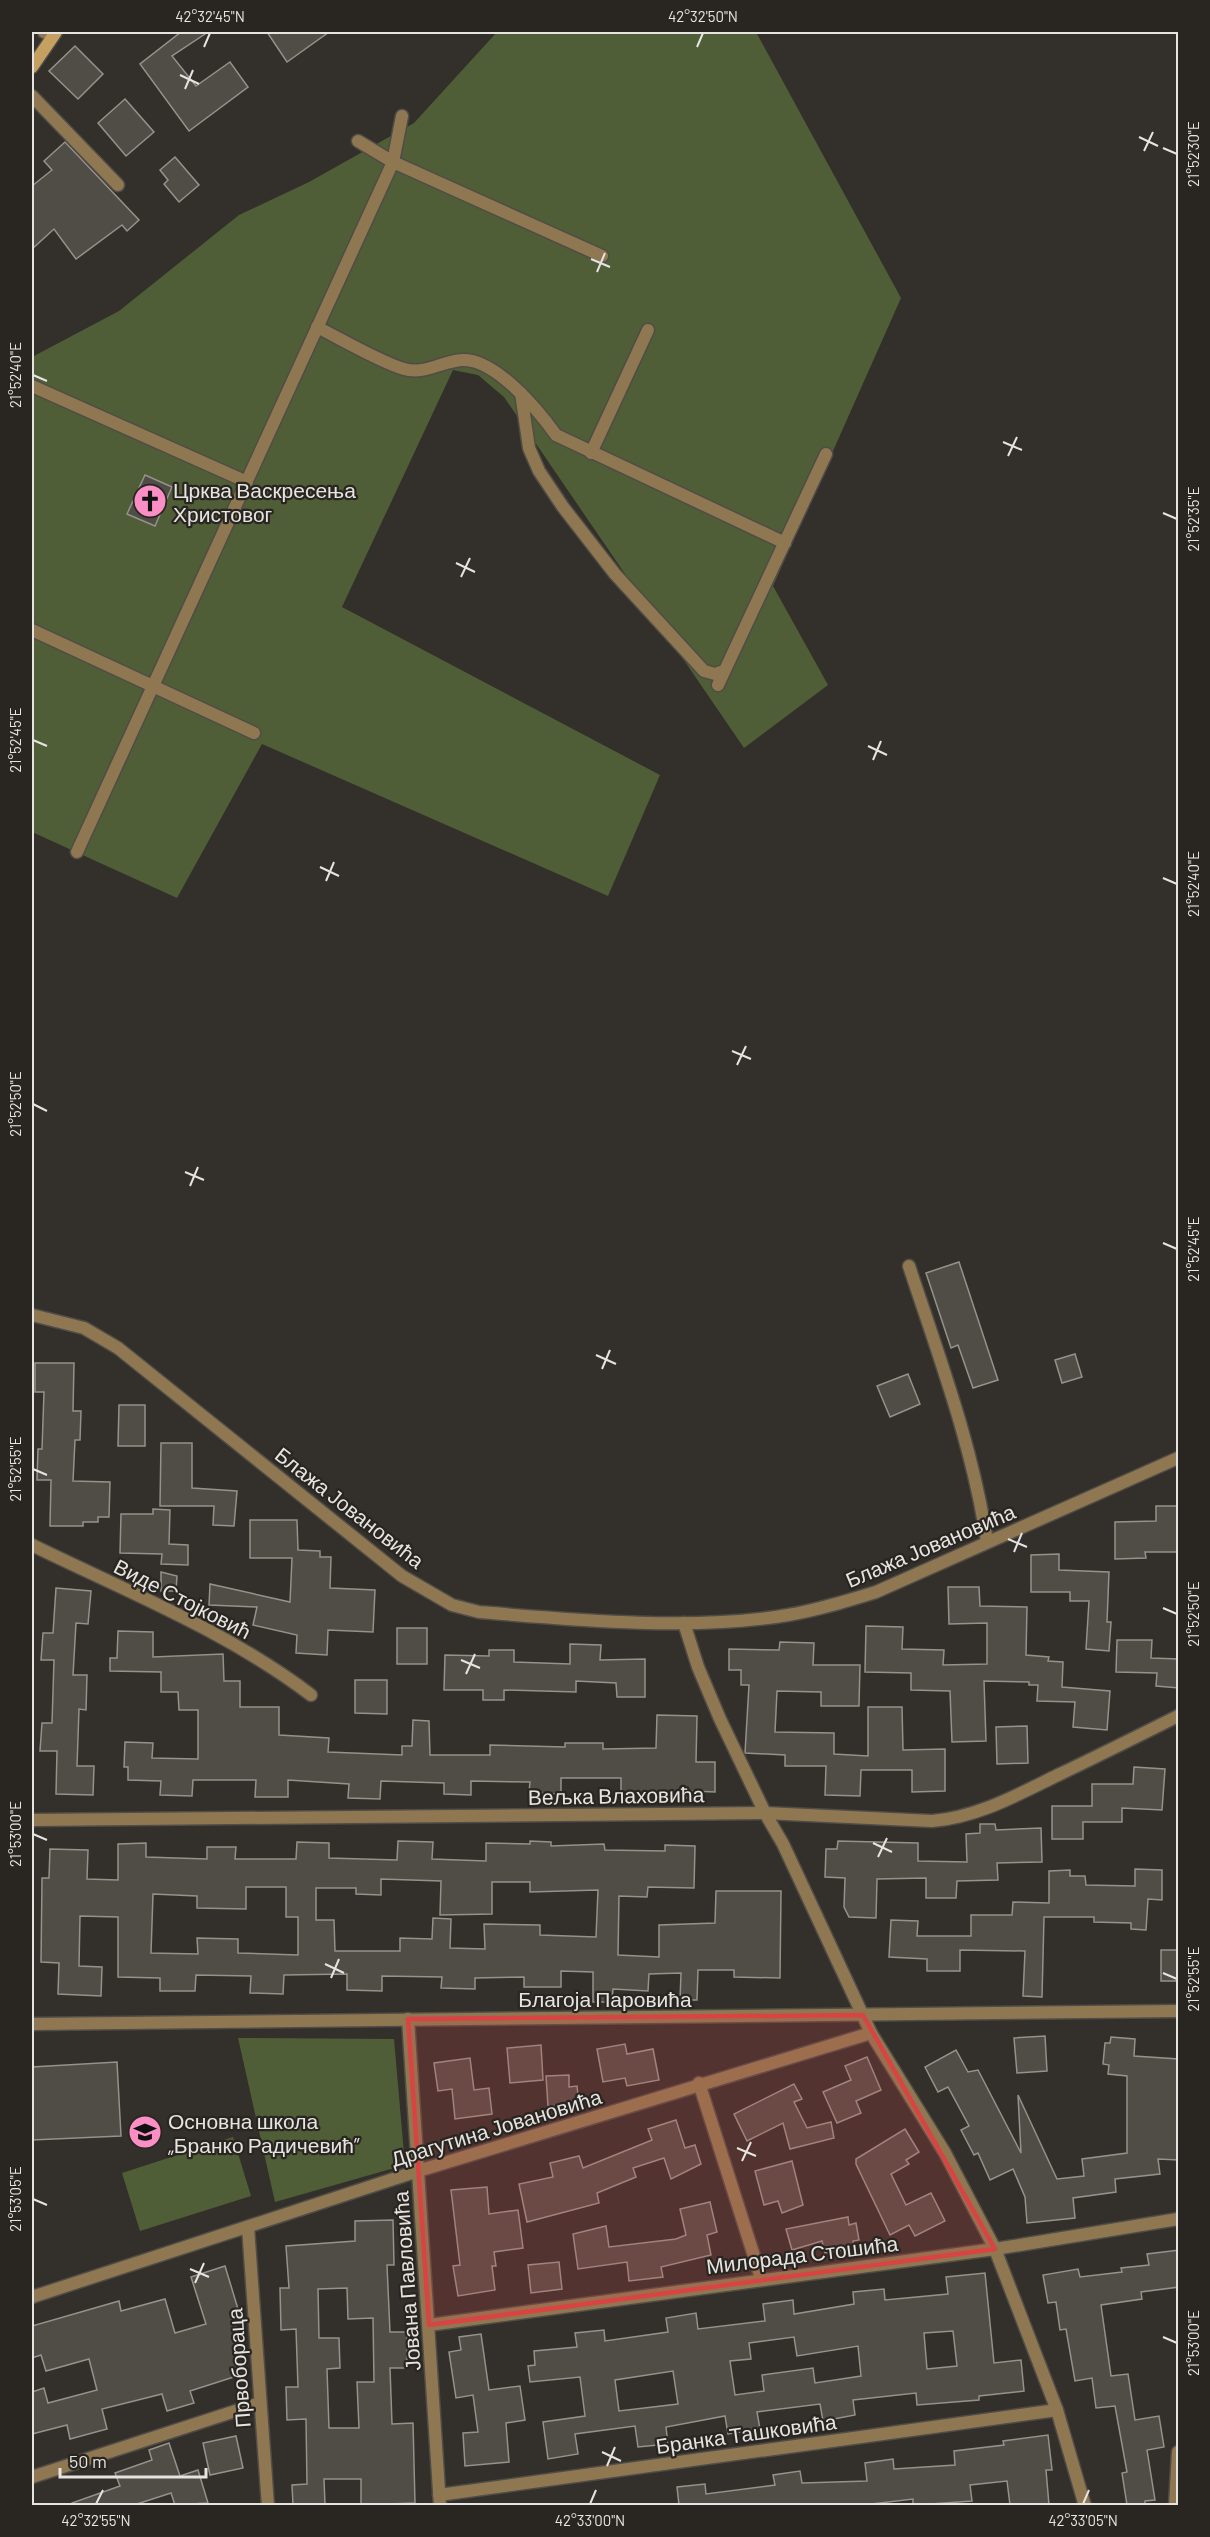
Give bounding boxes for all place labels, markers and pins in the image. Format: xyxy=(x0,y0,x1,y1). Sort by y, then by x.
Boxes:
place label: Црква Васкресења Христовог xyxy=(173,477,356,526)
church icon: Црква Васкресења Христовог xyxy=(132,483,168,519)
place label: Основна школа „Бранко Радичевић” xyxy=(168,2108,360,2157)
school or university icon: Основна школа „Бранко Радичевић” xyxy=(127,2114,163,2150)

